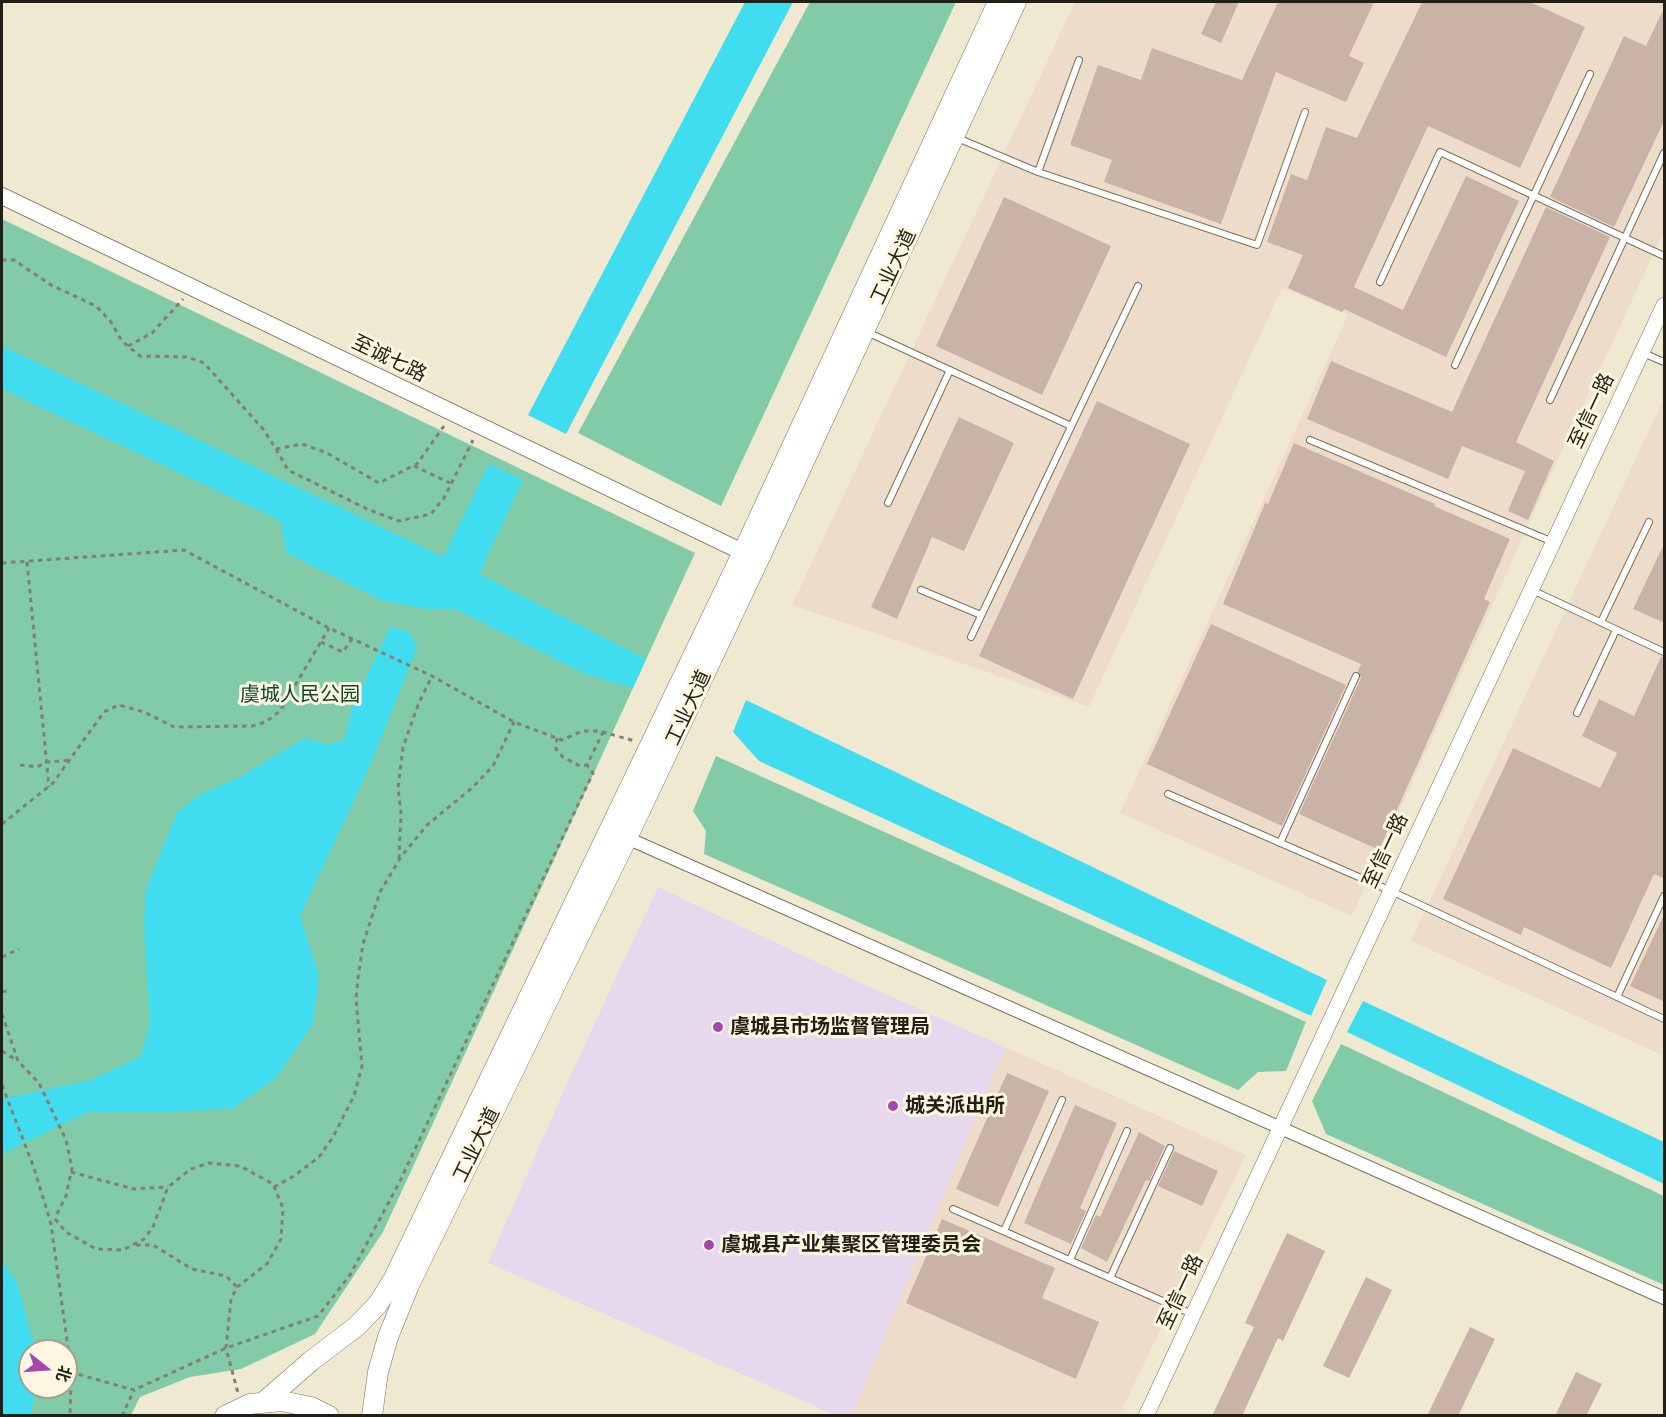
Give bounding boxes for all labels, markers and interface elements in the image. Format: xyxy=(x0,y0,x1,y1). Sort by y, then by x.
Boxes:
street label: 工业大道 xyxy=(866,226,922,308)
street label: 至诚七路 xyxy=(348,331,430,387)
street label: 至信一路 xyxy=(1564,370,1620,452)
street label: 工业大道 xyxy=(661,667,717,749)
park label: 虞城人民公园 xyxy=(240,683,360,707)
street label: 至信一路 xyxy=(1358,810,1414,892)
place label: 虞城县市场监督管理局 xyxy=(730,1015,930,1039)
marker: 虞城县市场监督管理局 xyxy=(711,1020,725,1034)
place label: 城关派出所 xyxy=(905,1094,1005,1118)
marker: 城关派出所 xyxy=(886,1099,900,1113)
street label: 工业大道 xyxy=(449,1104,505,1186)
place label: 虞城县产业集聚区管理委员会 xyxy=(721,1233,981,1257)
marker: 虞城县产业集聚区管理委员会 xyxy=(702,1238,716,1252)
street label: 至信一路 xyxy=(1153,1251,1209,1333)
north arrow xyxy=(18,1339,78,1399)
text: 北 xyxy=(52,1363,75,1384)

